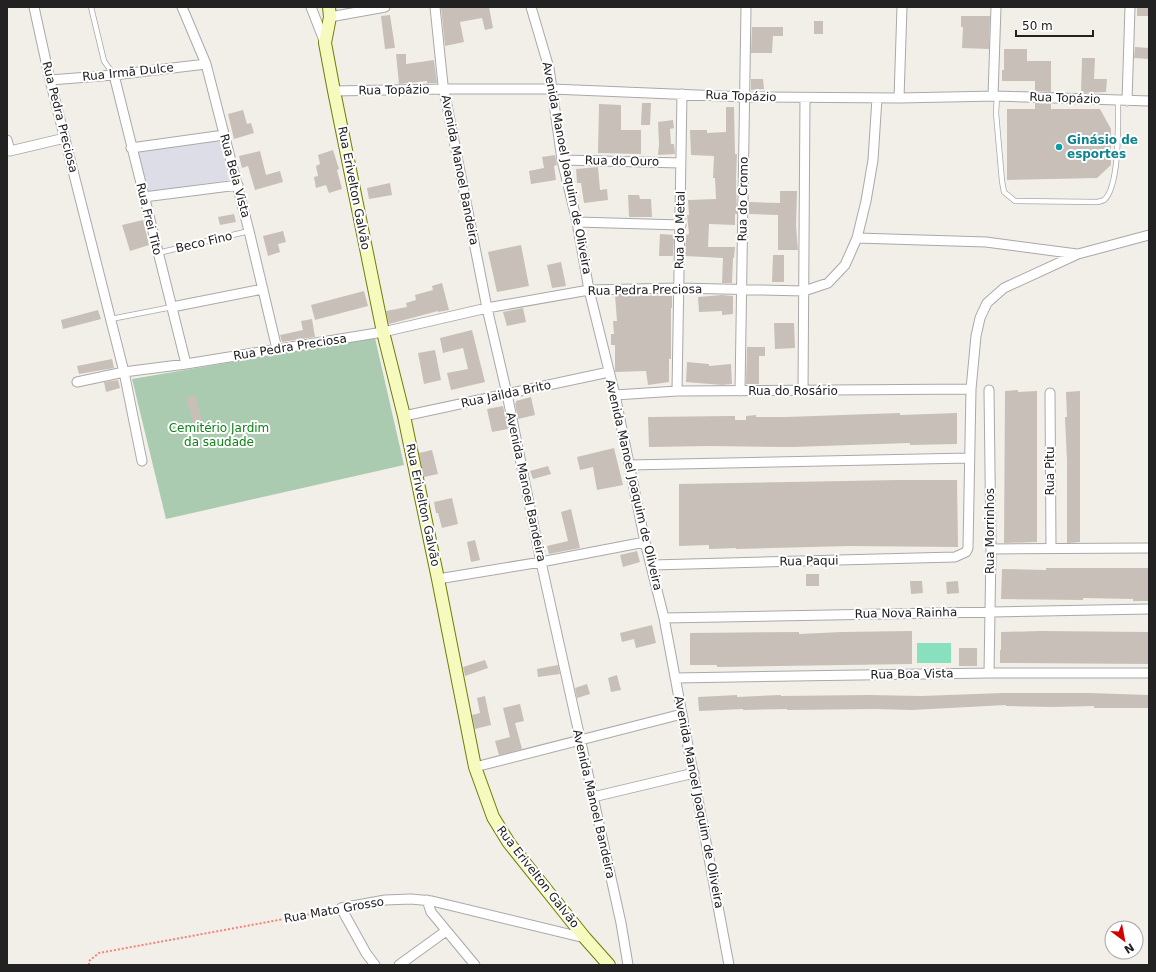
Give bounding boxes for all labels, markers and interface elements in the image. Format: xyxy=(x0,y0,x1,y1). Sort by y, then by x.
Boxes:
scale bar xyxy=(1016,12,1093,38)
text: 50 m xyxy=(1022,19,1053,33)
street label: Rua Pedra Preciosa xyxy=(39,60,81,174)
street label: Rua Irmã Dulce xyxy=(82,60,174,84)
street label: Avenida Manoel Joaquim de Oliveira xyxy=(539,61,595,275)
street label: Rua Topázio xyxy=(358,82,430,98)
street label: Rua Topázio xyxy=(705,88,777,104)
street label: Rua Topázio xyxy=(1029,90,1101,106)
street label: Avenida Manoel Bandeira xyxy=(439,94,481,246)
street label: Rua Erivelton Galvão xyxy=(335,125,373,251)
street label: Rua Bela Vista xyxy=(217,133,253,219)
place label: Ginásio de esportes xyxy=(1067,133,1138,161)
marker: Ginásio de esportes xyxy=(1054,142,1064,152)
street label: Rua do Ouro xyxy=(585,153,659,169)
street label: Rua do Cromo xyxy=(735,156,751,242)
street label: Rua Frei Tito xyxy=(133,181,165,257)
street label: Rua do Metal xyxy=(672,191,688,269)
street label: Beco Fino xyxy=(174,229,234,255)
street label: Rua Pedra Preciosa xyxy=(588,282,702,298)
street label: Rua Pedra Preciosa xyxy=(232,331,348,363)
street label: Rua Jailda Brito xyxy=(460,378,552,410)
street label: Avenida Manoel Joaquim de Oliveira xyxy=(603,378,665,592)
street label: Rua do Rosário xyxy=(748,384,838,398)
street label: Avenida Manoel Bandeira xyxy=(503,411,549,563)
park label: Cemitério Jardim da saudade xyxy=(169,421,269,449)
street label: Rua Erivelton Galvão xyxy=(403,442,443,568)
street label: Rua Pitu xyxy=(1043,446,1057,496)
street label: Rua Morrinhos xyxy=(983,488,997,574)
street label: Rua Paqui xyxy=(779,553,839,569)
street label: Rua Nova Rainha xyxy=(855,605,957,621)
street label: Rua Boa Vista xyxy=(870,666,954,682)
street label: Avenida Manoel Joaquim de Oliveira xyxy=(671,695,727,909)
street label: Avenida Manoel Bandeira xyxy=(570,728,618,880)
street label: Rua Erivelton Galvão xyxy=(494,823,582,931)
street label: Rua Mato Grosso xyxy=(283,894,385,926)
north arrow xyxy=(1104,920,1144,960)
text: N xyxy=(1122,940,1136,956)

